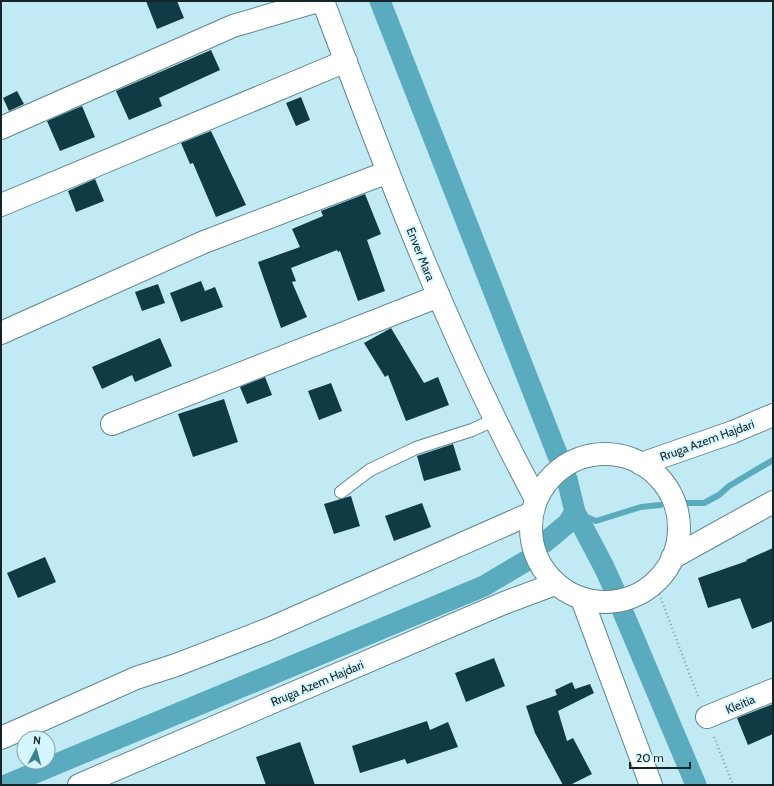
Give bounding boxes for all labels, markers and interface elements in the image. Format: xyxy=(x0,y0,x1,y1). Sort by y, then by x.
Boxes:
street label: Enver Mara xyxy=(403,225,439,283)
street label: Rruga Azem Hajdari xyxy=(658,416,756,464)
street label: Rruga Azem Hajdari xyxy=(268,657,366,709)
street label: Kleitia xyxy=(723,691,757,717)
north arrow xyxy=(16,730,56,770)
text: N xyxy=(32,733,42,747)
scale bar xyxy=(630,744,690,770)
text: 20 m xyxy=(636,750,664,765)

